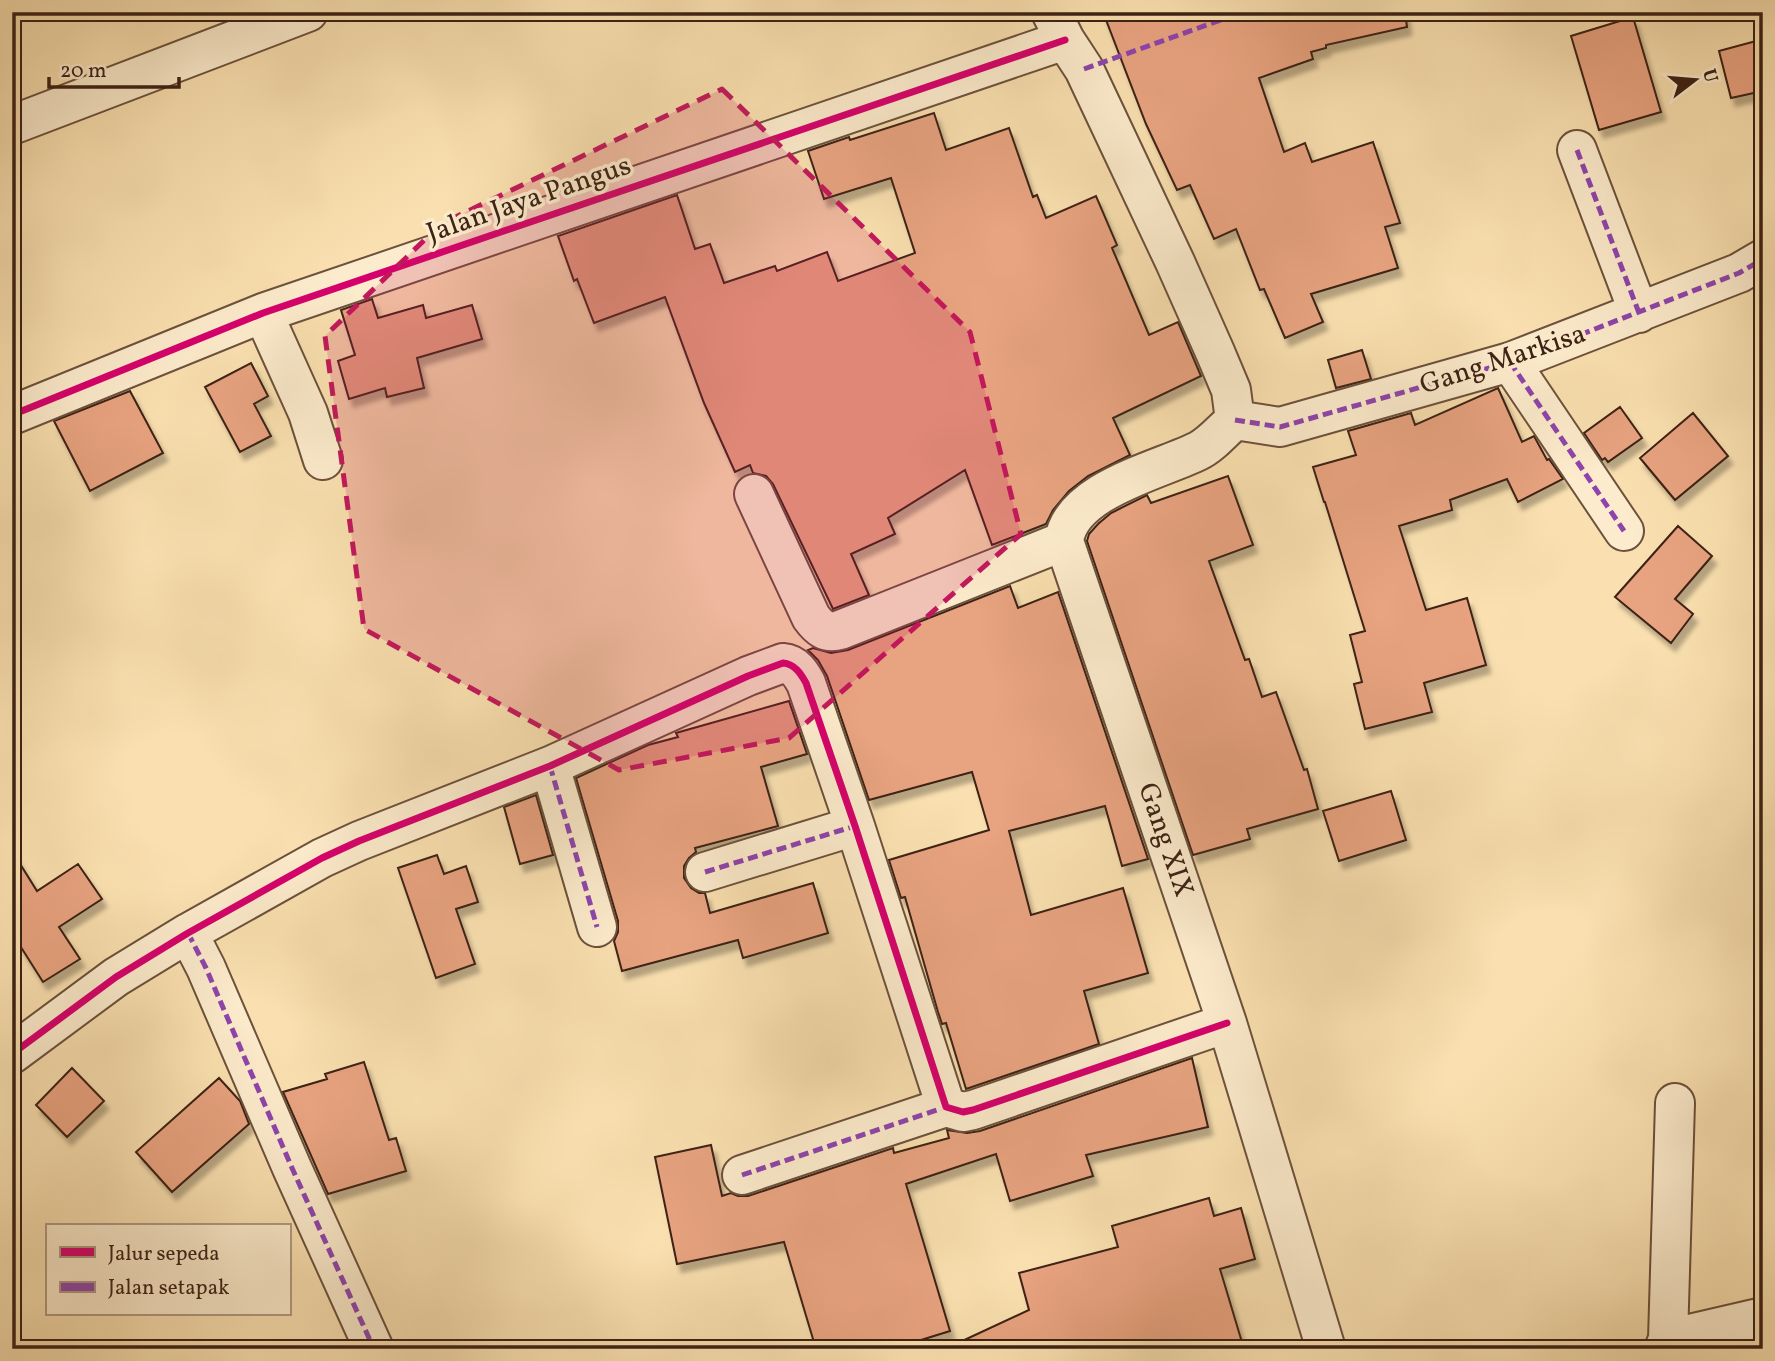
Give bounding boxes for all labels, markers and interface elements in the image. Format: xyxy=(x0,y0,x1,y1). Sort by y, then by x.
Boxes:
scale bar xyxy=(49,46,178,90)
north arrow xyxy=(1660,46,1730,116)
text: 20 m xyxy=(60,57,106,86)
text: U xyxy=(1695,66,1724,86)
street label: Jalan Jaya Pangus xyxy=(422,147,636,253)
street label: Gang Markisa xyxy=(1415,315,1591,405)
street label: Gang XIX xyxy=(1127,778,1203,902)
legend xyxy=(46,1224,290,1316)
text: Jalur sepeda xyxy=(108,1240,220,1269)
text: Jalan setapak xyxy=(108,1274,230,1303)

